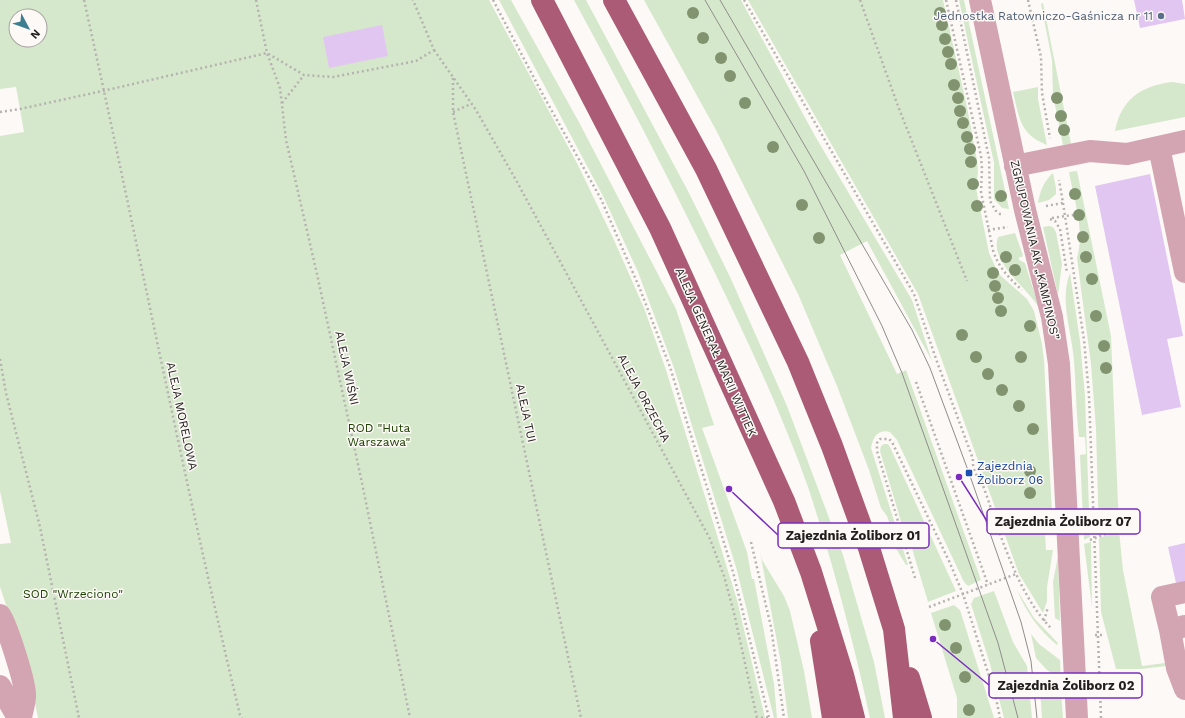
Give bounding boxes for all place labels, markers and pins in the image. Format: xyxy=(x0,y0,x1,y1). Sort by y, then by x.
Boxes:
place label: Jednostka Ratowniczo-Gaśnicza nr 11 xyxy=(934,9,1153,23)
marker: Jednostka Ratowniczo-Gaśnicza nr 11 xyxy=(1156,11,1166,21)
place label: Zajezdnia Żoliborz 06 xyxy=(977,459,1043,487)
marker: Zajezdnia Żoliborz 06 xyxy=(964,468,974,478)
callout: Zajezdnia Żoliborz 07 xyxy=(987,509,1140,534)
callout: Zajezdnia Żoliborz 01 xyxy=(778,523,929,548)
callout: Zajezdnia Żoliborz 02 xyxy=(989,673,1142,698)

